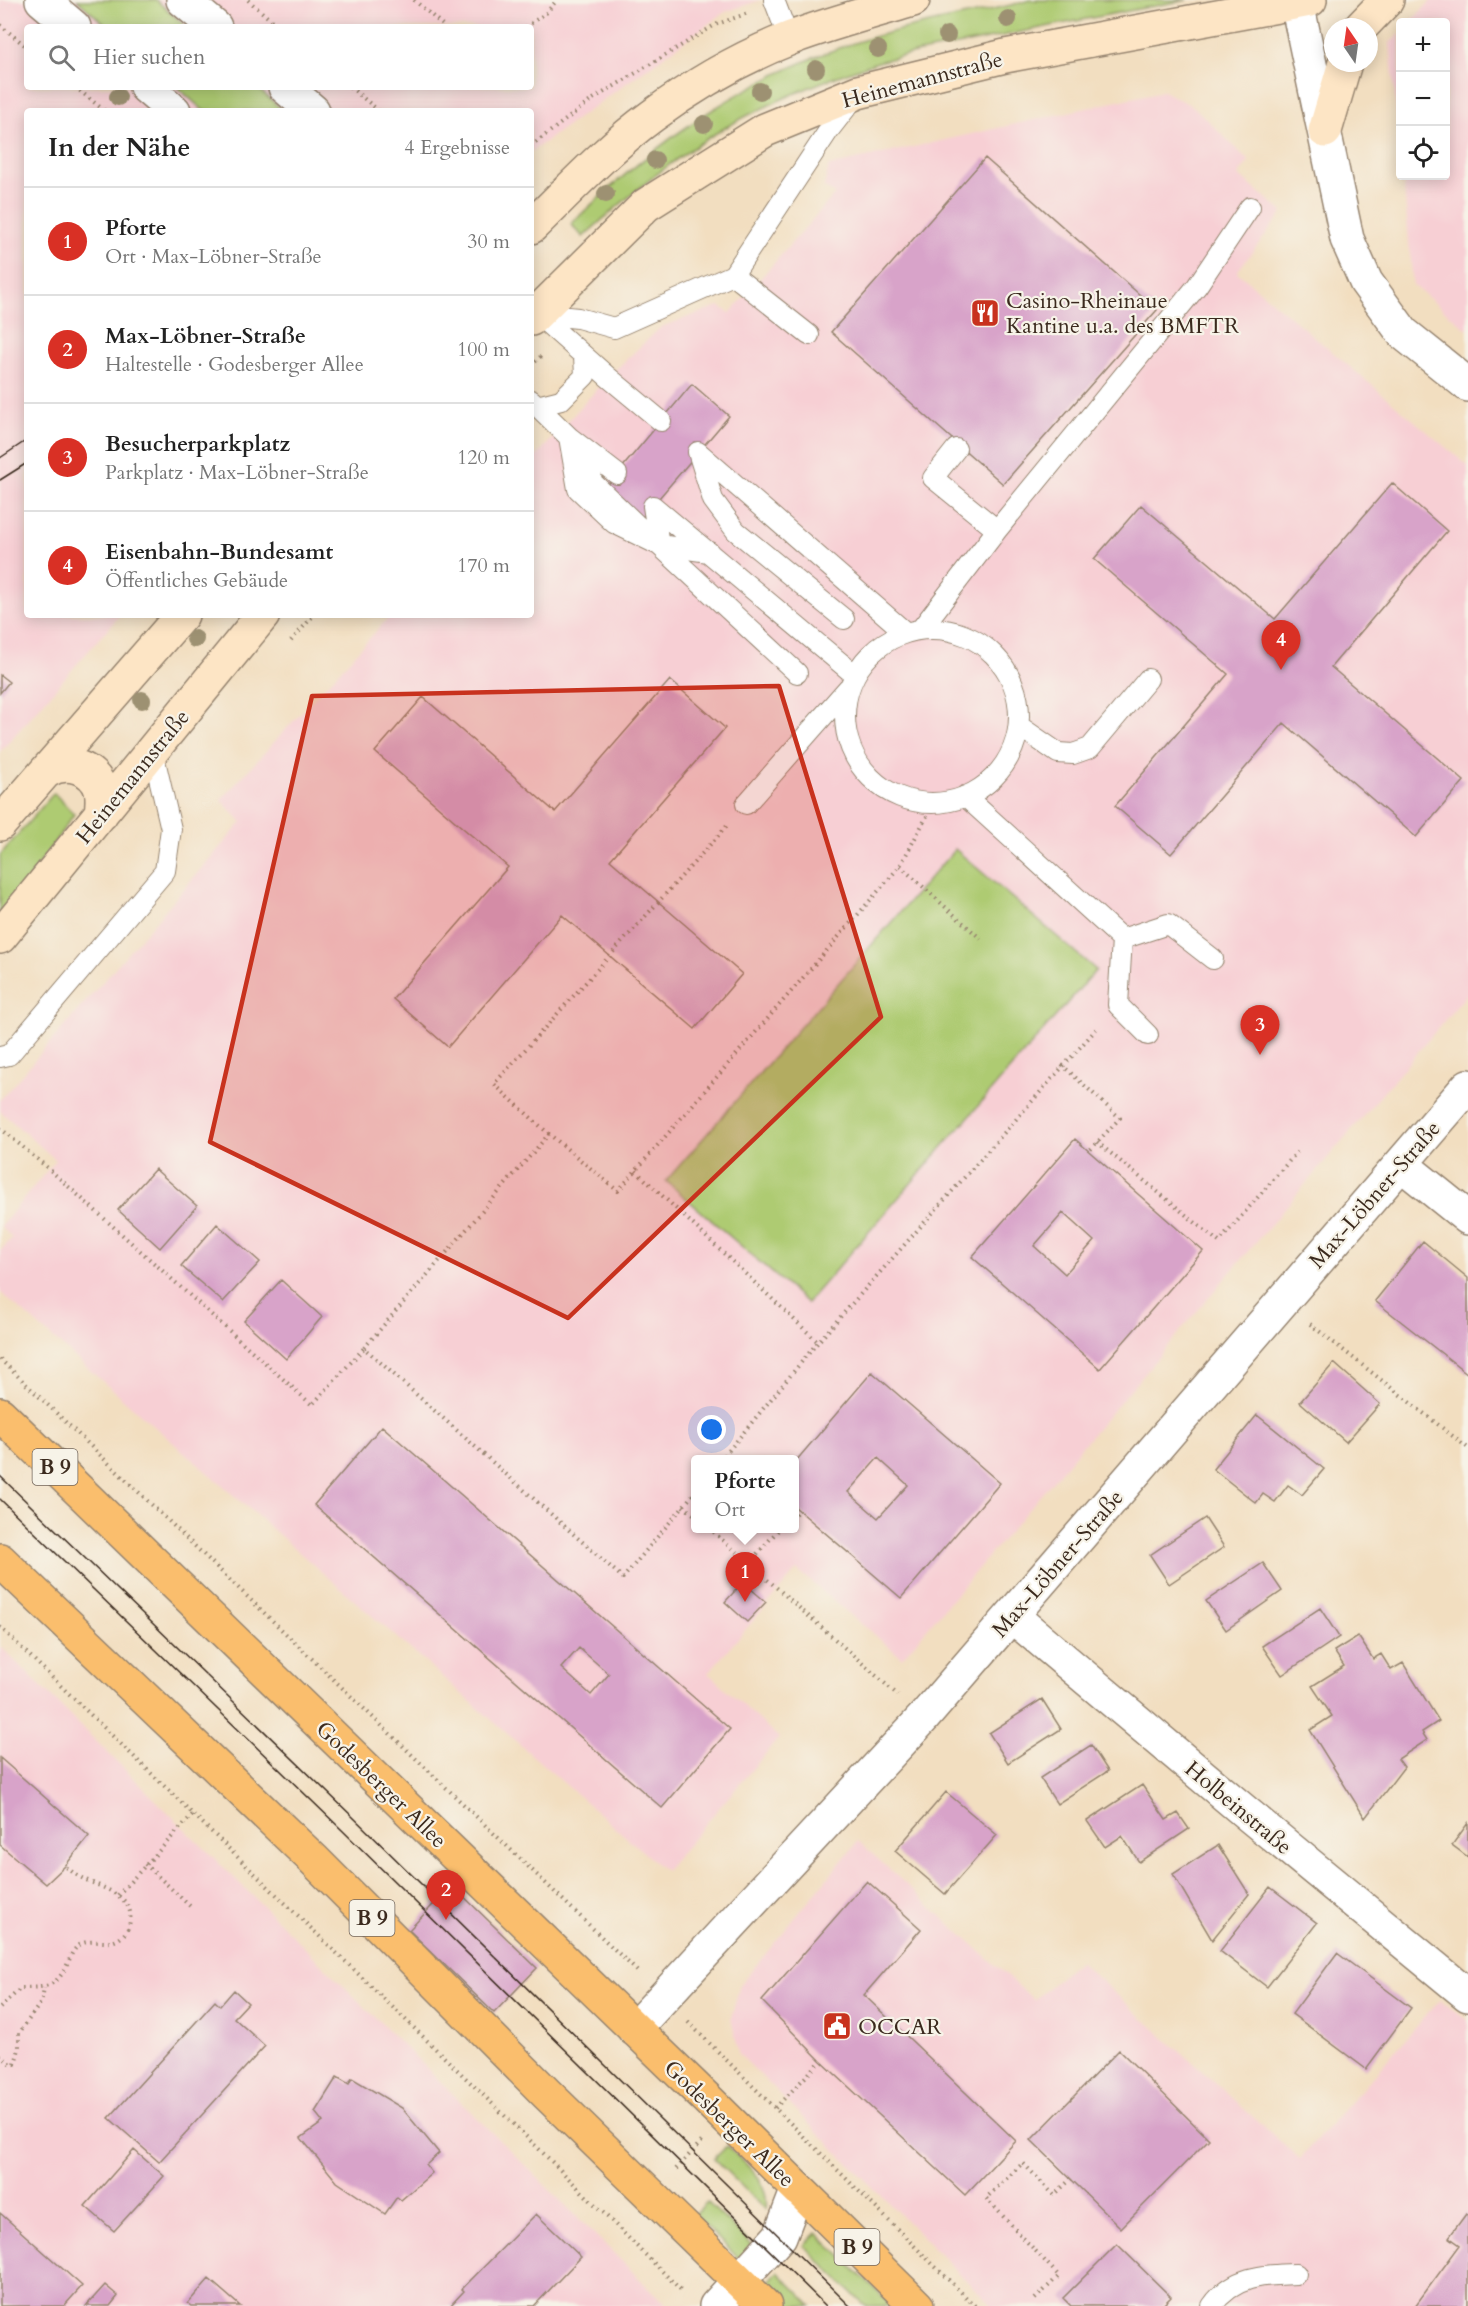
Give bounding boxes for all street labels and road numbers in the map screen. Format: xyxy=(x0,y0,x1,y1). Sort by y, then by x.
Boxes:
street label: Heinemannstraße xyxy=(839,44,1006,116)
street label: Heinemannstraße xyxy=(69,703,196,850)
street label: Max-Löbner-Straße xyxy=(1302,1114,1447,1275)
road number: B 9 xyxy=(32,1449,78,1485)
street label: Max-Löbner-Straße xyxy=(985,1483,1130,1644)
street label: Godesberger Allee xyxy=(309,1714,453,1855)
street label: Holbeinstraße xyxy=(1178,1754,1298,1861)
road number: B 9 xyxy=(350,1900,394,1936)
street label: Godesberger Allee xyxy=(657,2053,801,2194)
road number: B 9 xyxy=(834,2229,880,2265)

